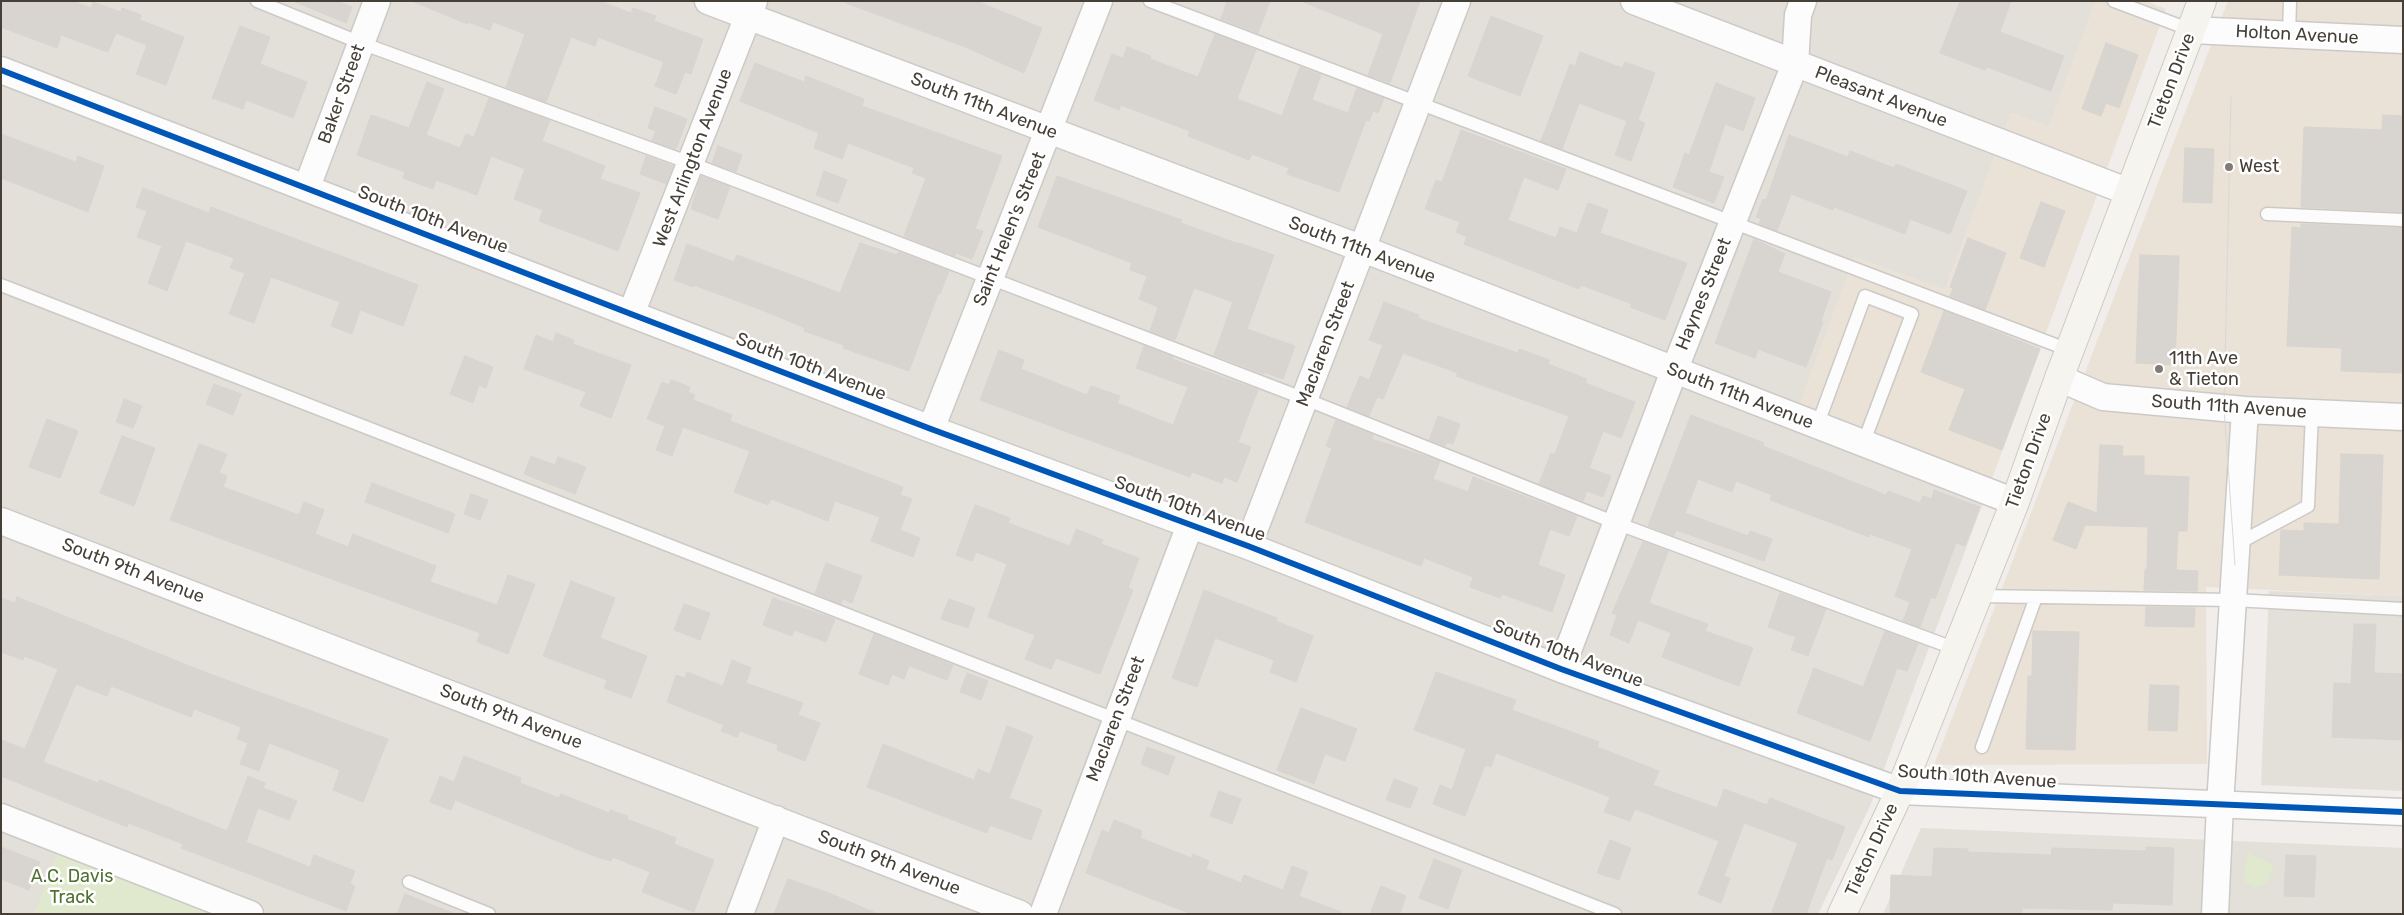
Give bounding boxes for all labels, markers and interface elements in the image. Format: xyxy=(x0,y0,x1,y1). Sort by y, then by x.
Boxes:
street label: Holton Avenue xyxy=(2235,21,2359,49)
street label: Tieton Drive xyxy=(2144,30,2200,132)
street label: Baker Street xyxy=(314,41,370,147)
street label: Pleasant Avenue xyxy=(1812,62,1950,132)
street label: West Arlington Avenue xyxy=(649,66,737,250)
street label: South 11th Avenue xyxy=(907,68,1061,144)
street label: Saint Helen's Street xyxy=(969,149,1051,309)
place label: West xyxy=(2239,156,2279,178)
marker: West xyxy=(2223,161,2235,173)
street label: South 10th Avenue xyxy=(355,181,511,259)
street label: South 11th Avenue xyxy=(1285,212,1439,288)
street label: Haynes Street xyxy=(1672,235,1736,353)
street label: Maclaren Street xyxy=(1292,278,1360,410)
street label: South 10th Avenue xyxy=(733,328,889,406)
place label: 11th Ave & Tieton xyxy=(2169,348,2239,390)
street label: South 11th Avenue xyxy=(1663,358,1817,434)
marker: 11th Ave & Tieton xyxy=(2153,363,2165,375)
street label: South 11th Avenue xyxy=(2151,391,2307,423)
street label: Tieton Drive xyxy=(2002,410,2056,512)
street label: South 10th Avenue xyxy=(1111,472,1269,546)
street label: South 9th Avenue xyxy=(59,534,207,608)
street label: South 10th Avenue xyxy=(1490,615,1646,693)
street label: Maclaren Street xyxy=(1082,653,1150,785)
street label: South 9th Avenue xyxy=(437,680,585,754)
street label: South 10th Avenue xyxy=(1897,761,2057,793)
street label: Tieton Drive xyxy=(1841,800,1903,900)
street label: South 9th Avenue xyxy=(815,826,963,900)
park label: A.C. Davis Track xyxy=(31,866,113,909)

